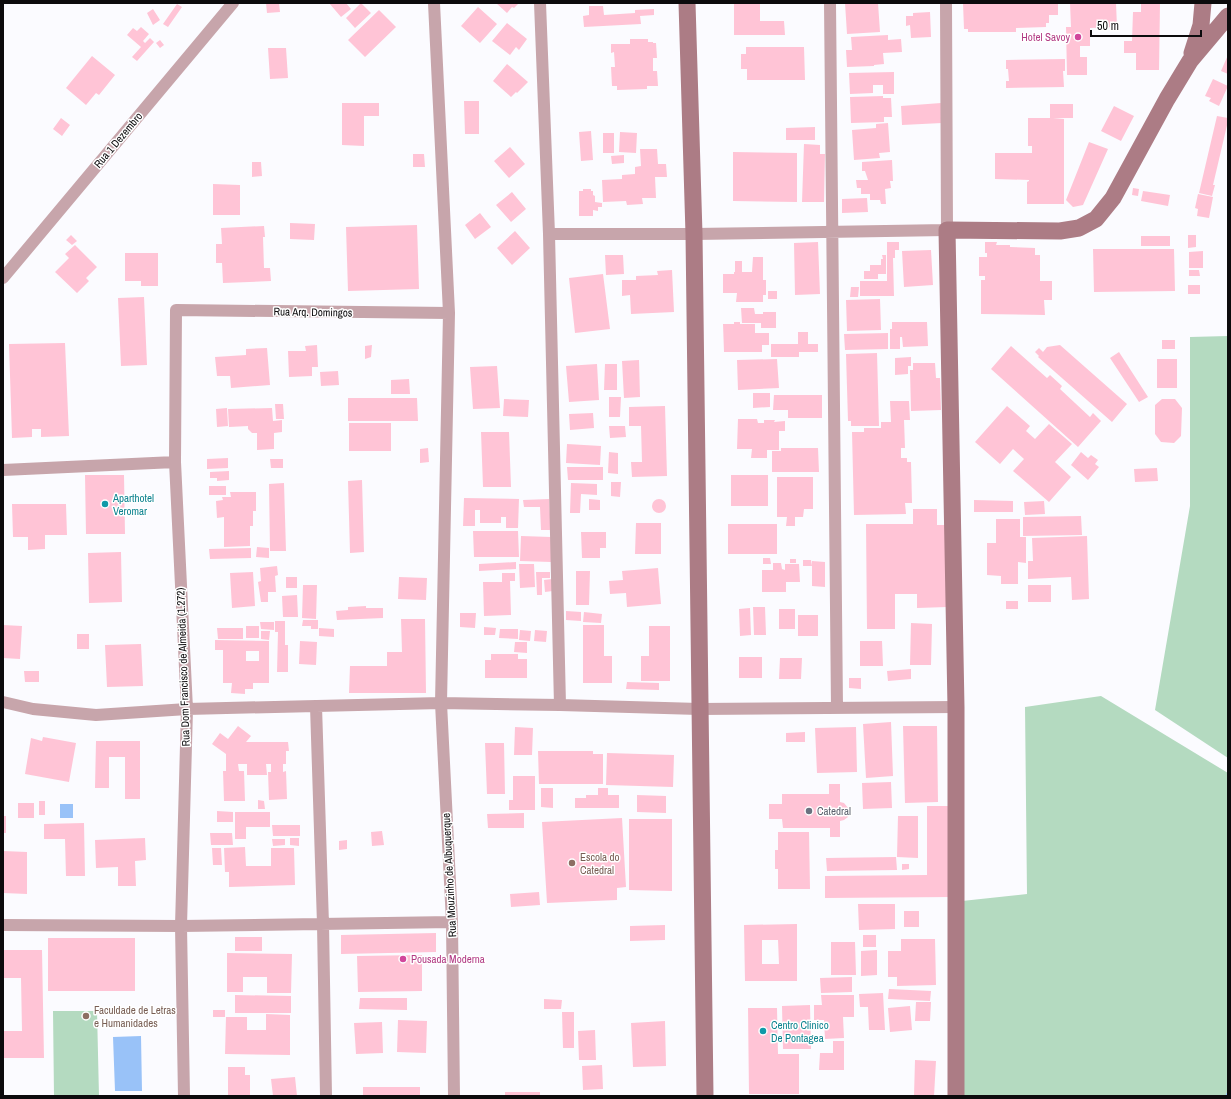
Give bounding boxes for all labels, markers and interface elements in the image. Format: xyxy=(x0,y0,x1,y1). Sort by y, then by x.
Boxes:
scale bar xyxy=(1091,12,1201,38)
text: 50 m xyxy=(1097,18,1119,34)
place label: Hotel Savoy xyxy=(1021,30,1070,44)
marker: Hotel Savoy xyxy=(1073,32,1083,42)
street label: Rua 1 Dezembro xyxy=(91,109,145,171)
street label: Rua Arq. Domingos xyxy=(274,304,353,320)
place label: Aparthotel Veromar xyxy=(112,491,154,518)
marker: Aparthotel Veromar xyxy=(100,499,110,509)
street label: Rua Dom Francisco de Almeida (1.272) xyxy=(173,587,193,747)
place label: Catedral xyxy=(817,804,851,818)
marker: Catedral xyxy=(804,806,814,816)
street label: Rua Mouzinho de Albuquerque xyxy=(439,813,459,937)
place label: Escola do Catedral xyxy=(580,850,620,877)
marker: Escola do Catedral xyxy=(567,858,577,868)
place label: Pousada Moderna xyxy=(411,952,485,966)
marker: Pousada Moderna xyxy=(398,954,408,964)
place label: Faculdade de Letras e Humanidades xyxy=(94,1003,176,1030)
marker: Faculdade de Letras e Humanidades xyxy=(81,1011,91,1021)
place label: Centro Clinico De Pontagea xyxy=(771,1018,829,1045)
marker: Centro Clinico De Pontagea xyxy=(758,1026,768,1036)

